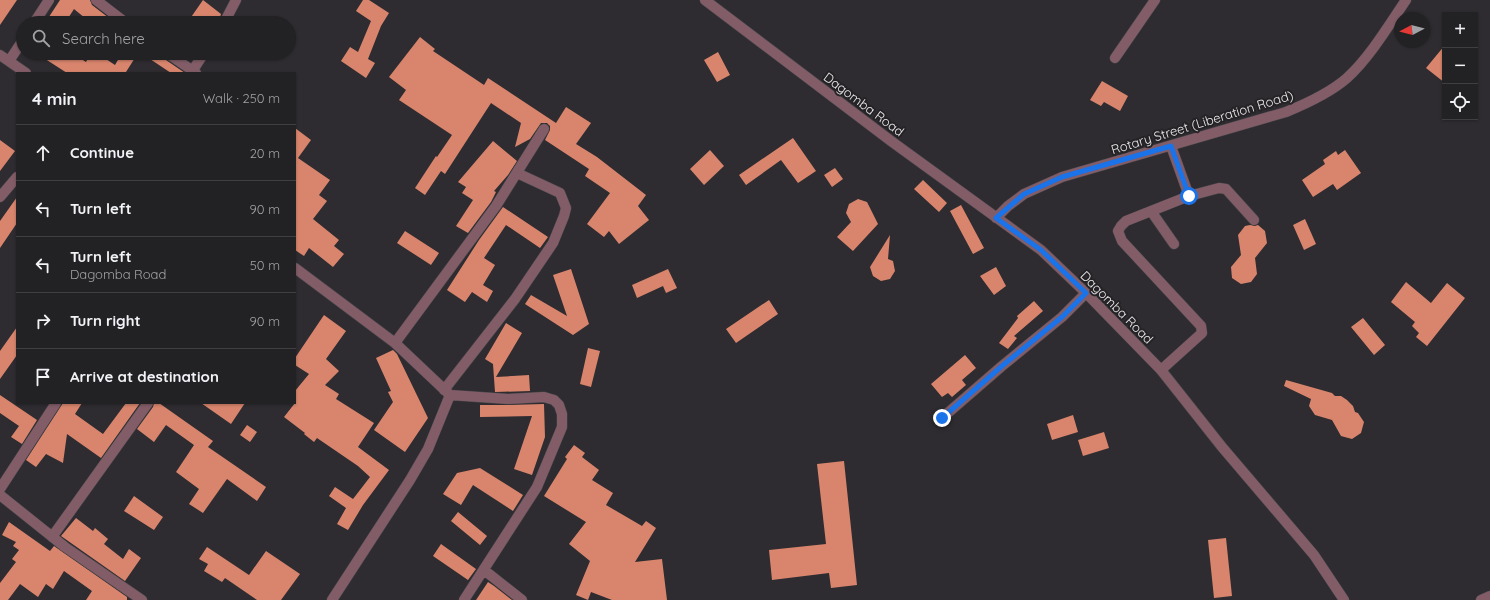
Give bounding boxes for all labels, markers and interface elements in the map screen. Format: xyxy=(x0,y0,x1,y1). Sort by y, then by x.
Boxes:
north arrow xyxy=(1394,12,1430,48)
map controls xyxy=(1442,12,1478,120)
button: + xyxy=(1442,12,1478,48)
search box xyxy=(16,16,296,60)
icon: search xyxy=(30,27,52,49)
text: Search here xyxy=(62,29,145,48)
button: − xyxy=(1442,48,1478,84)
street label: Dagomba Road xyxy=(821,69,907,139)
button: locate xyxy=(1442,84,1478,120)
street label: Rotary Street (Liberation Road) xyxy=(1109,87,1295,157)
text: 4 min xyxy=(32,88,77,109)
text: Walk · 250 m xyxy=(203,90,280,106)
icon: ahead xyxy=(32,142,54,164)
text: Continue xyxy=(70,143,134,162)
text: 20 m xyxy=(250,145,280,161)
route start xyxy=(1180,187,1198,205)
icon: left xyxy=(32,198,54,220)
text: Turn left xyxy=(70,199,132,218)
text: 90 m xyxy=(250,201,280,217)
text: Turn left xyxy=(70,247,132,266)
icon: left xyxy=(32,254,54,276)
text: 50 m xyxy=(250,257,280,273)
text: Dagomba Road xyxy=(70,266,166,282)
street label: Dagomba Road xyxy=(1077,267,1157,347)
icon: right xyxy=(32,310,54,332)
text: Turn right xyxy=(70,311,141,330)
text: 90 m xyxy=(250,313,280,329)
icon: arrive xyxy=(32,366,54,388)
text: Arrive at destination xyxy=(70,367,219,386)
route end xyxy=(933,409,951,427)

